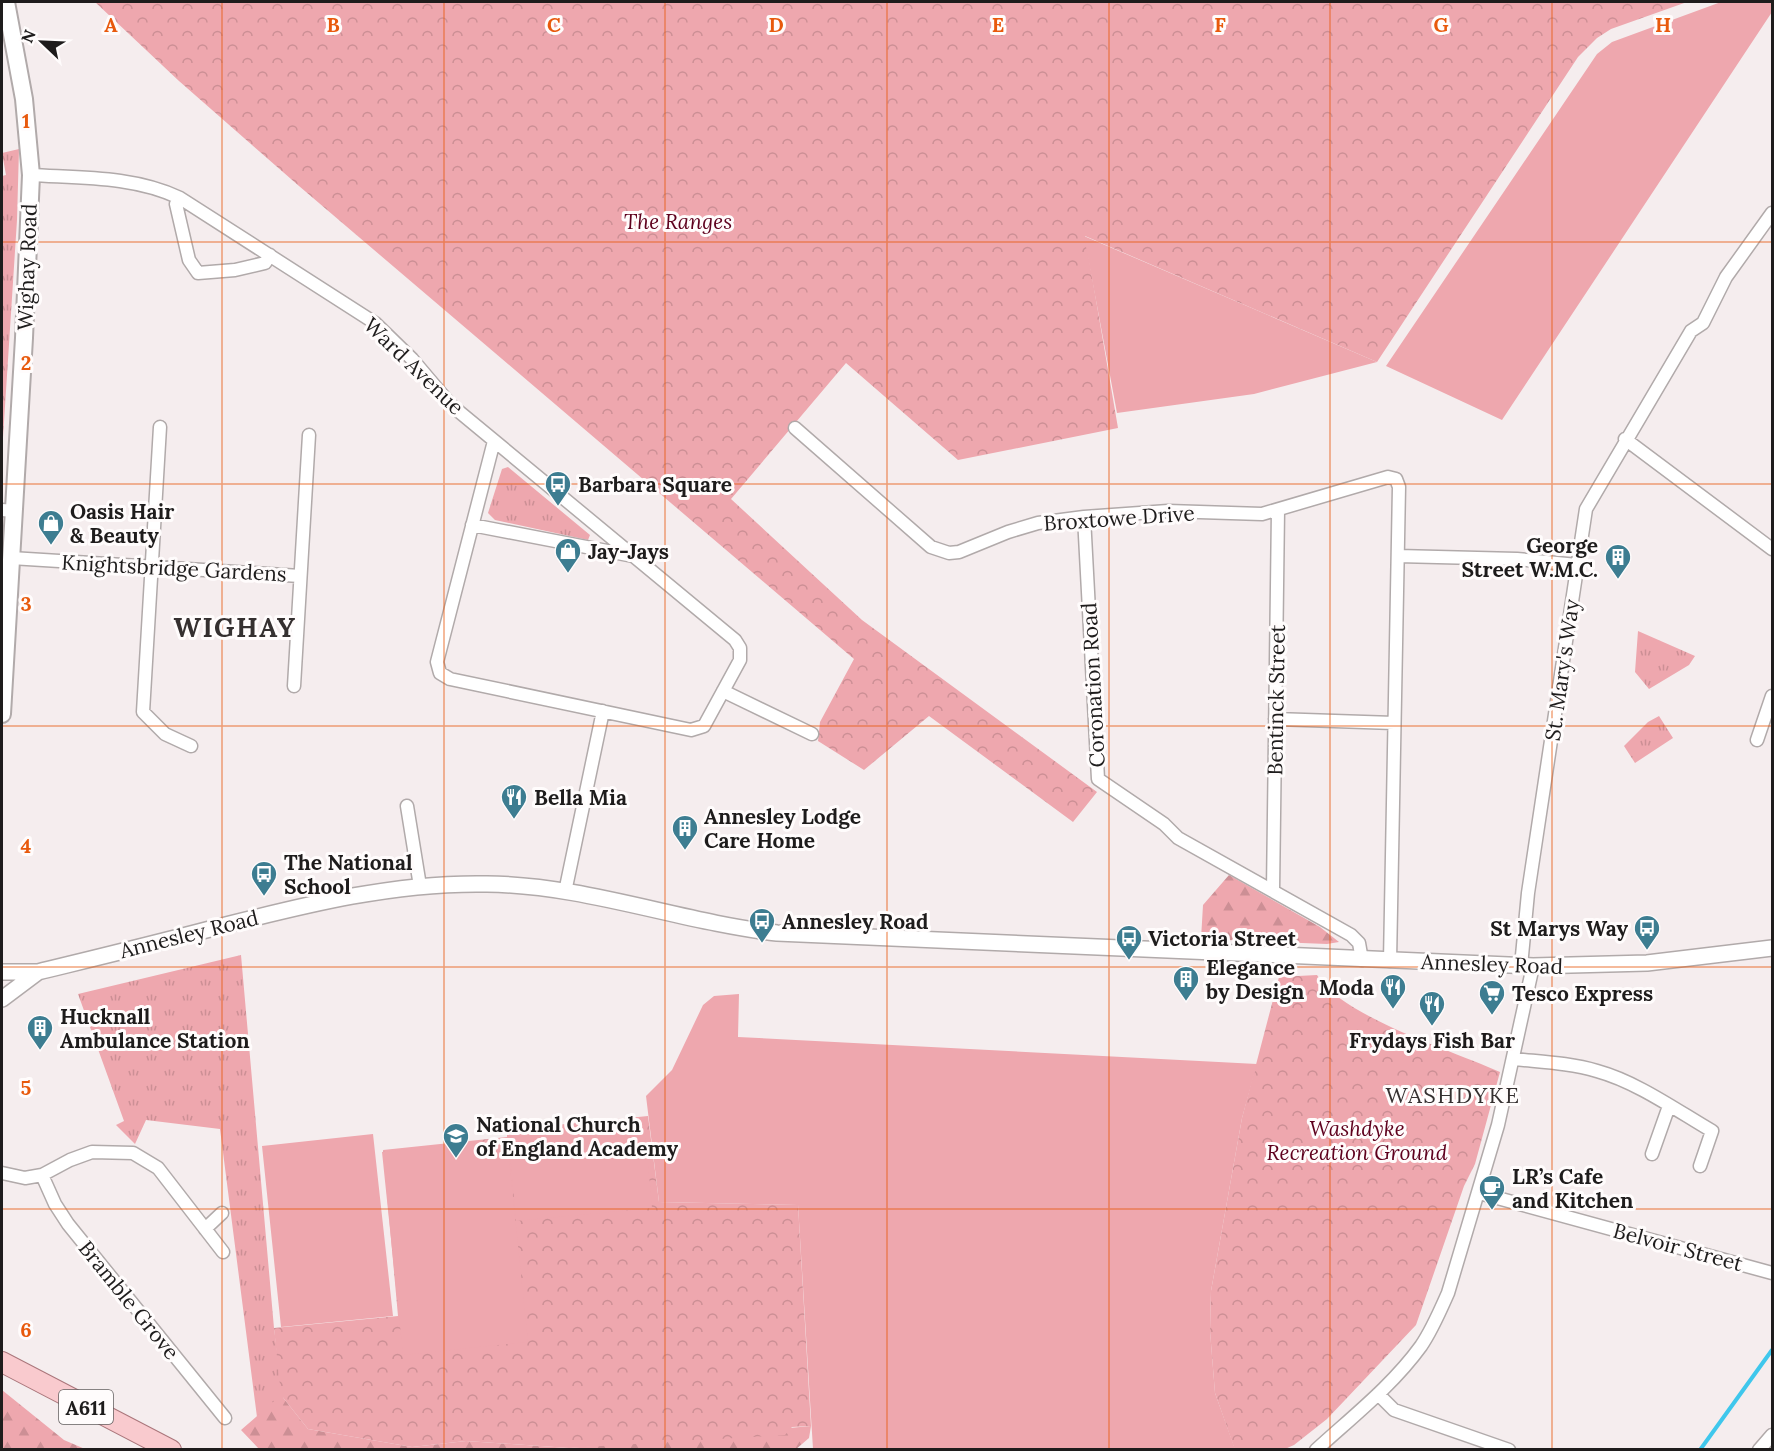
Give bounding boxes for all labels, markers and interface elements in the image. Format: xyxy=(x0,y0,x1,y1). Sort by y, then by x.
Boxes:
north arrow xyxy=(12,12,72,72)
text: A xyxy=(104,12,118,37)
text: B xyxy=(326,12,340,37)
text: C xyxy=(547,12,561,37)
text: D xyxy=(768,12,784,37)
text: E xyxy=(992,12,1004,37)
text: F xyxy=(1214,12,1226,37)
text: G xyxy=(1433,12,1449,37)
text: H xyxy=(1655,12,1671,37)
text: N xyxy=(17,27,40,46)
text: 1 xyxy=(22,108,30,133)
street label: Wighay Road xyxy=(11,203,43,331)
park label: The Ranges xyxy=(624,208,732,235)
street label: Ward Avenue xyxy=(358,311,470,421)
text: 2 xyxy=(21,350,31,375)
bus stop icon: Barbara Square xyxy=(543,469,573,507)
place label: Barbara Square xyxy=(578,471,732,498)
place label: Oasis Hair & Beauty xyxy=(70,498,174,549)
street label: Broxtowe Drive xyxy=(1043,499,1195,537)
shop icon: Oasis Hair & Beauty xyxy=(36,508,66,546)
place label: George Street W.M.C. xyxy=(1461,532,1598,583)
shop icon: Jay-Jays xyxy=(553,536,583,574)
place label: Jay-Jays xyxy=(588,538,669,565)
building icon: George Street W.M.C. xyxy=(1603,542,1633,580)
street label: Knightsbridge Gardens xyxy=(61,549,287,587)
text: 3 xyxy=(20,591,32,616)
street label: St. Mary's Way xyxy=(1539,597,1585,743)
street label: Coronation Road xyxy=(1075,602,1111,768)
district label: WIGHAY xyxy=(174,610,296,644)
street label: Bentinck Street xyxy=(1261,623,1291,776)
restaurant icon: Bella Mia xyxy=(499,782,529,820)
place label: Bella Mia xyxy=(534,784,627,811)
place label: Annesley Lodge Care Home xyxy=(704,803,861,854)
building icon: Annesley Lodge Care Home xyxy=(670,813,700,851)
text: 4 xyxy=(21,833,32,858)
place label: The National School xyxy=(284,849,413,900)
bus stop icon: The National School xyxy=(249,859,279,897)
street label: Annesley Road xyxy=(116,904,261,965)
bus stop icon: Annesley Road xyxy=(747,906,777,944)
place label: Annesley Road xyxy=(782,908,929,935)
bus stop icon: St Marys Way xyxy=(1632,913,1662,951)
place label: St Marys Way xyxy=(1490,915,1628,942)
bus stop icon: Victoria Street xyxy=(1114,923,1144,961)
place label: Victoria Street xyxy=(1148,925,1297,952)
street label: Annesley Road xyxy=(1420,948,1563,980)
place label: Elegance by Design xyxy=(1205,954,1304,1005)
building icon: Elegance by Design xyxy=(1171,964,1201,1002)
restaurant icon: Moda xyxy=(1378,972,1408,1010)
place label: Moda xyxy=(1319,974,1374,1001)
supermarket icon: Tesco Express xyxy=(1477,978,1507,1016)
place label: Tesco Express xyxy=(1512,980,1653,1007)
restaurant icon: Frydays Fish Bar xyxy=(1417,989,1447,1027)
place label: Hucknall Ambulance Station xyxy=(60,1003,250,1054)
building icon: Hucknall Ambulance Station xyxy=(25,1013,55,1051)
place label: Frydays Fish Bar xyxy=(1349,1027,1515,1054)
text: 5 xyxy=(21,1075,32,1100)
district label: WASHDYKE xyxy=(1385,1081,1521,1109)
place label: National Church of England Academy xyxy=(476,1111,678,1162)
park label: Washdyke Recreation Ground xyxy=(1267,1115,1448,1166)
school or university icon: National Church of England Academy xyxy=(441,1121,471,1159)
place label: LR’s Cafe and Kitchen xyxy=(1512,1163,1633,1214)
cafe icon: LR’s Cafe and Kitchen xyxy=(1477,1173,1507,1211)
street label: Belvoir Street xyxy=(1610,1217,1747,1277)
street label: Bramble Grove xyxy=(73,1235,185,1365)
text: 6 xyxy=(20,1317,32,1342)
road number: A611 xyxy=(59,1390,113,1424)

